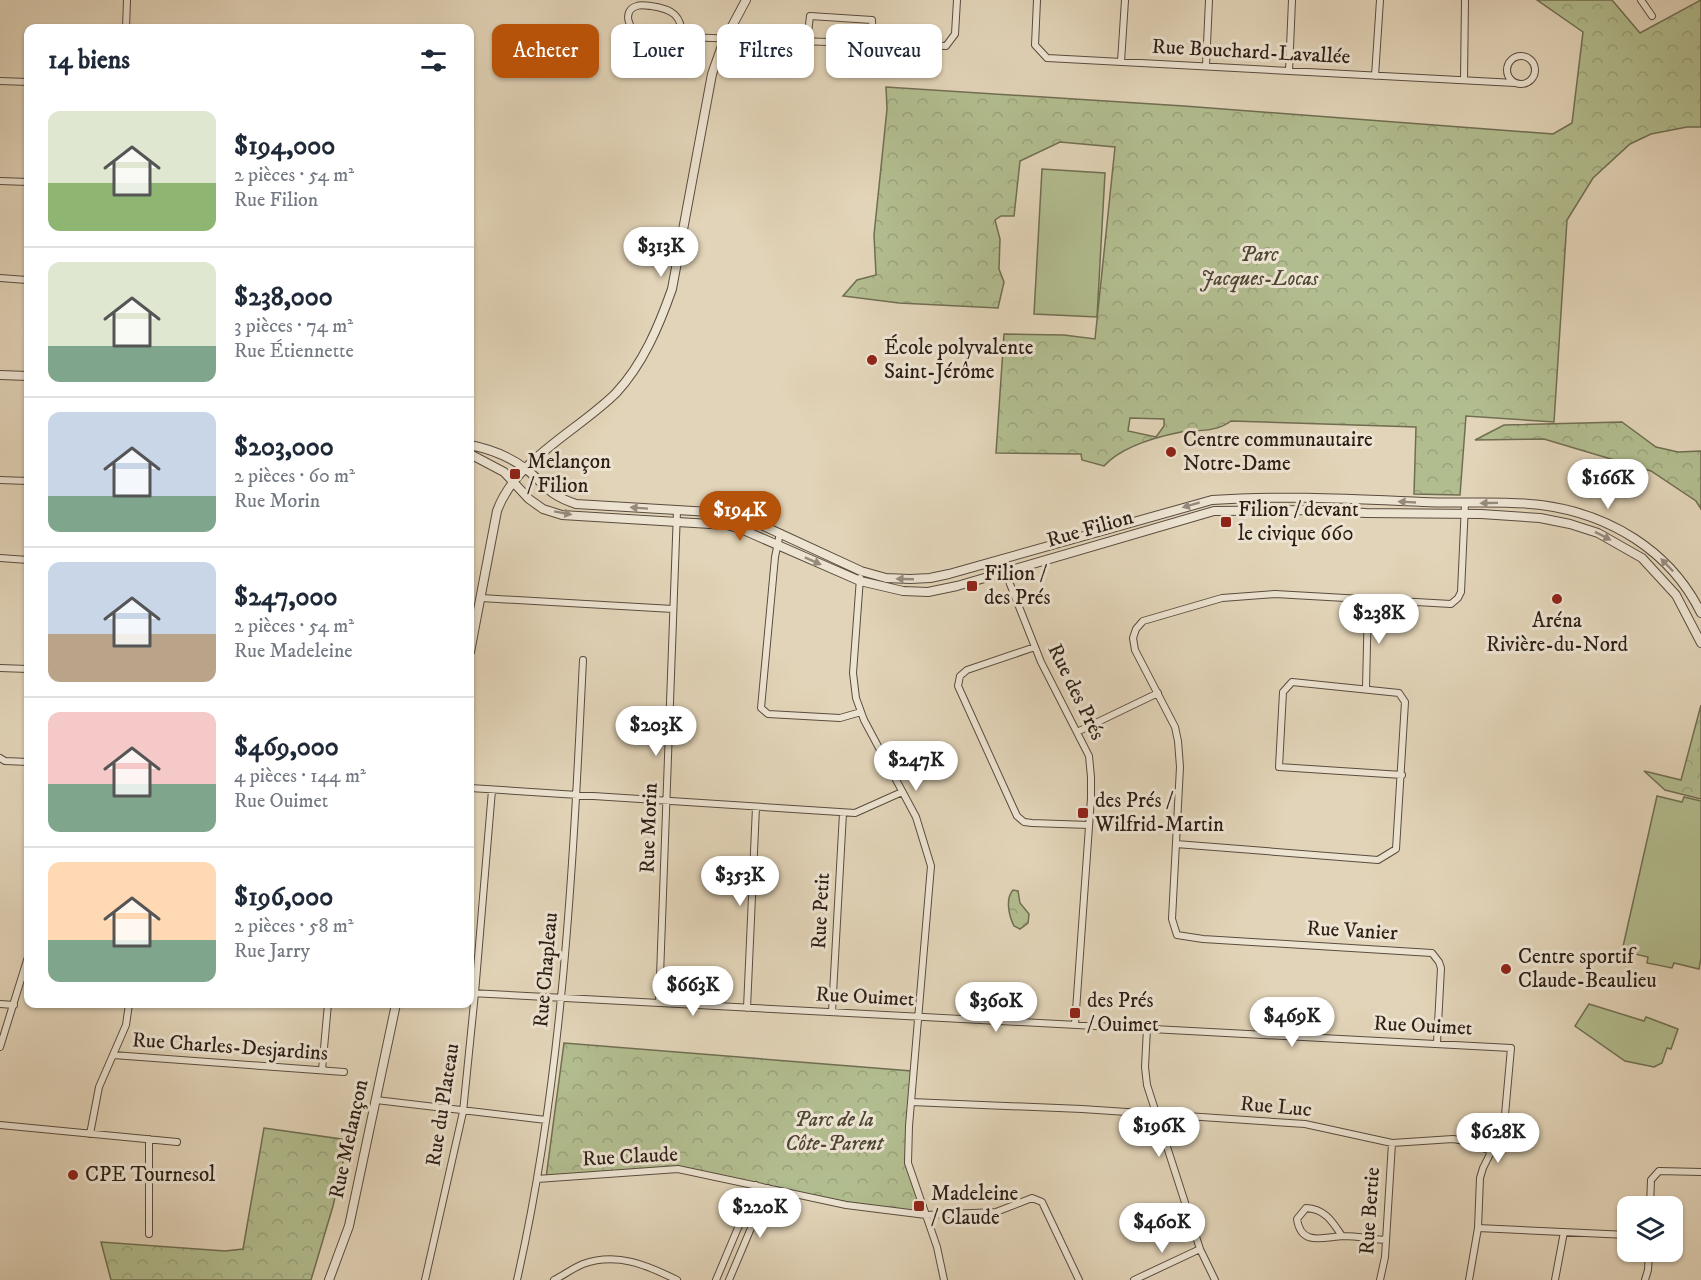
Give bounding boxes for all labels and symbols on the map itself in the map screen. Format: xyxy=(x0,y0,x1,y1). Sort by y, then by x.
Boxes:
street label: Rue Bouchard-Lavallée xyxy=(1151,34,1351,70)
pin: $313K xyxy=(619,227,703,278)
park label: Parc Jacques-Locas xyxy=(1200,242,1319,293)
place label: École polyvalente Saint-Jérôme xyxy=(884,334,1034,385)
marker: École polyvalente Saint-Jérôme xyxy=(865,353,879,367)
place label: Centre communautaire Notre-Dame xyxy=(1183,427,1373,477)
marker: Centre communautaire Notre-Dame xyxy=(1164,445,1178,459)
place label: Melançon / Filion xyxy=(527,449,611,499)
pin: $166K xyxy=(1566,459,1650,510)
marker: Melançon / Filion xyxy=(508,467,522,481)
pin: $194K xyxy=(698,491,782,542)
place label: Filion / devant le civique 660 xyxy=(1238,497,1359,547)
one-way arrow xyxy=(1397,497,1416,506)
one-way arrow xyxy=(1480,498,1499,508)
one-way arrow xyxy=(1182,501,1200,510)
one-way arrow xyxy=(630,504,649,513)
street label: Rue Filion xyxy=(1044,504,1136,554)
one-way arrow xyxy=(554,509,573,518)
marker: Filion / devant le civique 660 xyxy=(1219,515,1233,529)
one-way arrow xyxy=(1595,531,1612,541)
one-way arrow xyxy=(805,556,823,566)
one-way arrow xyxy=(1661,559,1675,573)
place label: Filion / des Prés xyxy=(984,561,1050,611)
one-way arrow xyxy=(896,574,915,583)
marker: Filion / des Prés xyxy=(965,579,979,593)
marker: Aréna Rivière-du-Nord xyxy=(1550,592,1564,606)
pin: $238K xyxy=(1337,594,1421,645)
place label: Aréna Rivière-du-Nord xyxy=(1486,608,1629,658)
street label: Rue des Prés xyxy=(1042,640,1110,744)
pin: $203K xyxy=(614,706,698,757)
pin: $247K xyxy=(874,741,958,792)
street label: Rue Morin xyxy=(634,782,664,874)
place label: des Prés / Wilfrid-Martin xyxy=(1094,788,1224,838)
marker: des Prés / Wilfrid-Martin xyxy=(1076,806,1090,820)
pin: $353K xyxy=(698,856,782,907)
street label: Rue Petit xyxy=(806,872,836,950)
street label: Rue Chapleau xyxy=(528,911,564,1029)
street label: Rue Vanier xyxy=(1306,916,1398,946)
place label: Centre sportif Claude-Beaulieu xyxy=(1518,944,1657,994)
marker: Centre sportif Claude-Beaulieu xyxy=(1499,962,1513,976)
pin: $663K xyxy=(651,966,735,1017)
street label: Rue Ouimet xyxy=(815,981,915,1013)
pin: $360K xyxy=(954,982,1038,1033)
place label: des Prés / Ouimet xyxy=(1087,988,1159,1038)
pin: $469K xyxy=(1250,997,1334,1048)
marker: des Prés / Ouimet xyxy=(1068,1006,1082,1020)
street label: Rue Ouimet xyxy=(1373,1010,1473,1042)
street label: Rue Charles-Desjardins xyxy=(131,1027,329,1067)
street label: Rue du Plateau xyxy=(420,1042,466,1168)
street label: Rue Melançon xyxy=(324,1077,374,1201)
street label: Rue Luc xyxy=(1239,1091,1313,1123)
park label: Parc de la Côte-Parent xyxy=(785,1107,885,1157)
pin: $196K xyxy=(1117,1107,1201,1158)
pin: $628K xyxy=(1456,1113,1540,1164)
street label: Rue Claude xyxy=(581,1141,679,1172)
place label: CPE Tournesol xyxy=(85,1162,216,1188)
street label: Rue Bertie xyxy=(1354,1166,1386,1256)
marker: CPE Tournesol xyxy=(66,1168,80,1182)
place label: Madeleine / Claude xyxy=(931,1181,1019,1231)
pin: $220K xyxy=(718,1188,802,1239)
marker: Madeleine / Claude xyxy=(912,1199,926,1213)
pin: $460K xyxy=(1120,1203,1204,1254)

